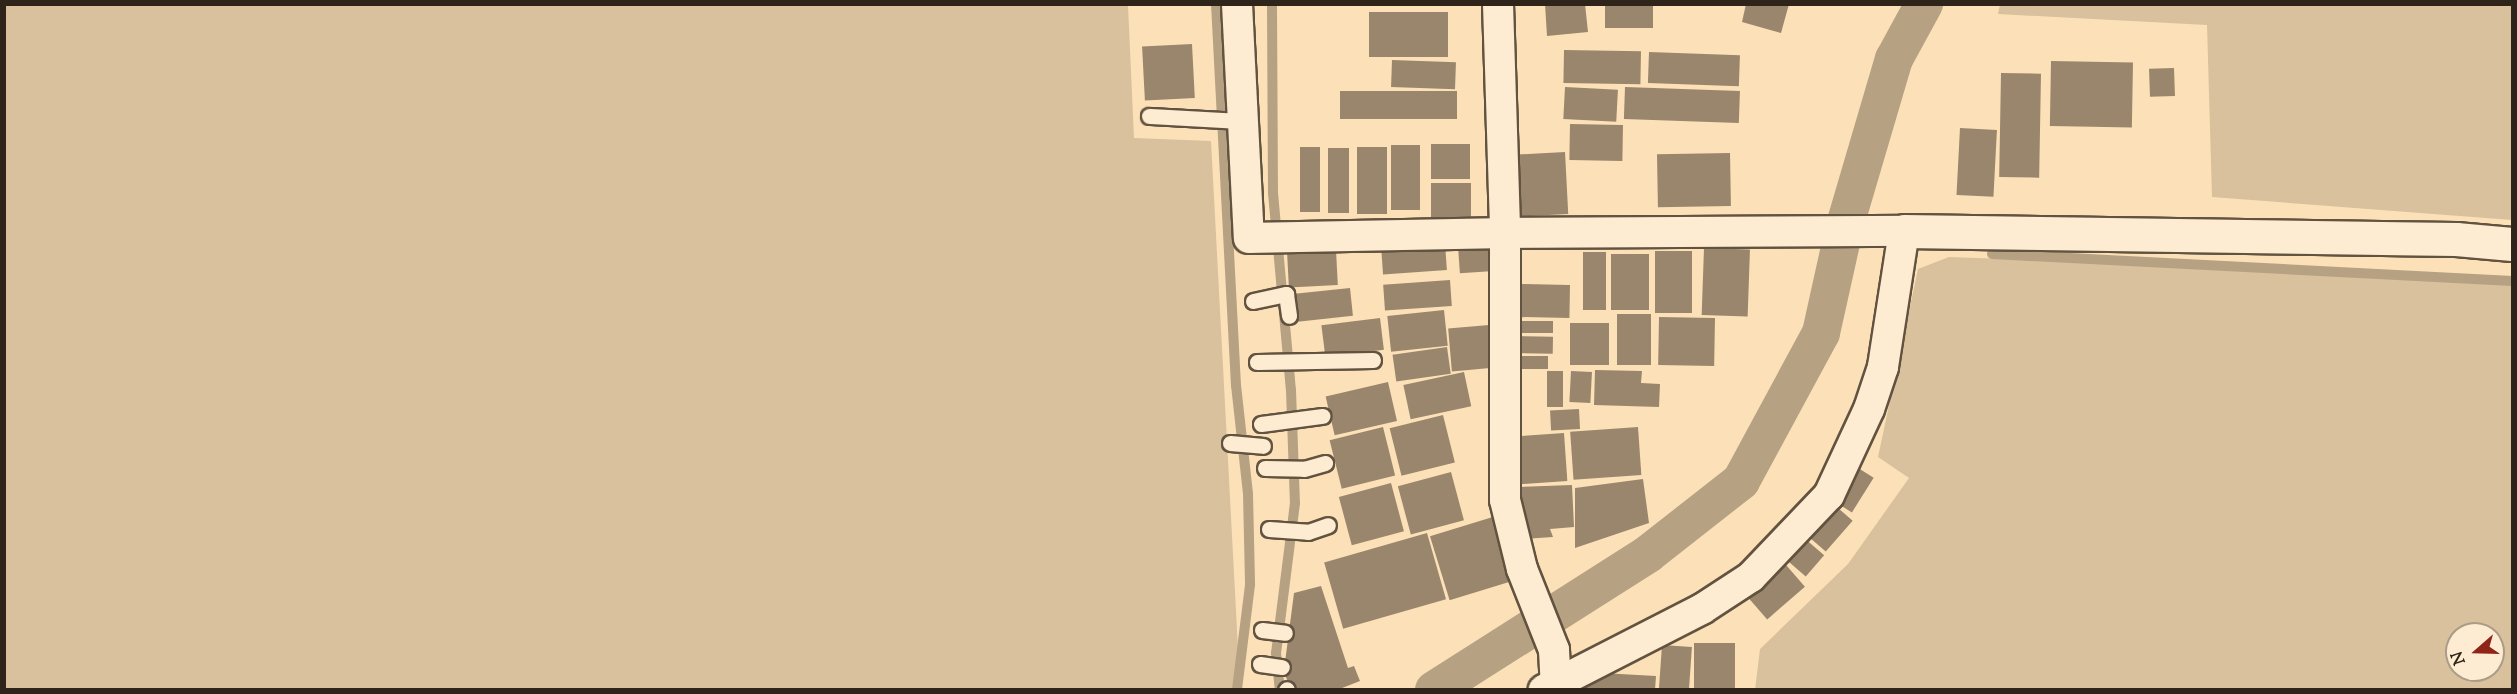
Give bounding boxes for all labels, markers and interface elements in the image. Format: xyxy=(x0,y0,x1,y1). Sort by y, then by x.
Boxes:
north arrow xyxy=(2445,622,2505,682)
text: N xyxy=(2447,648,2472,668)

